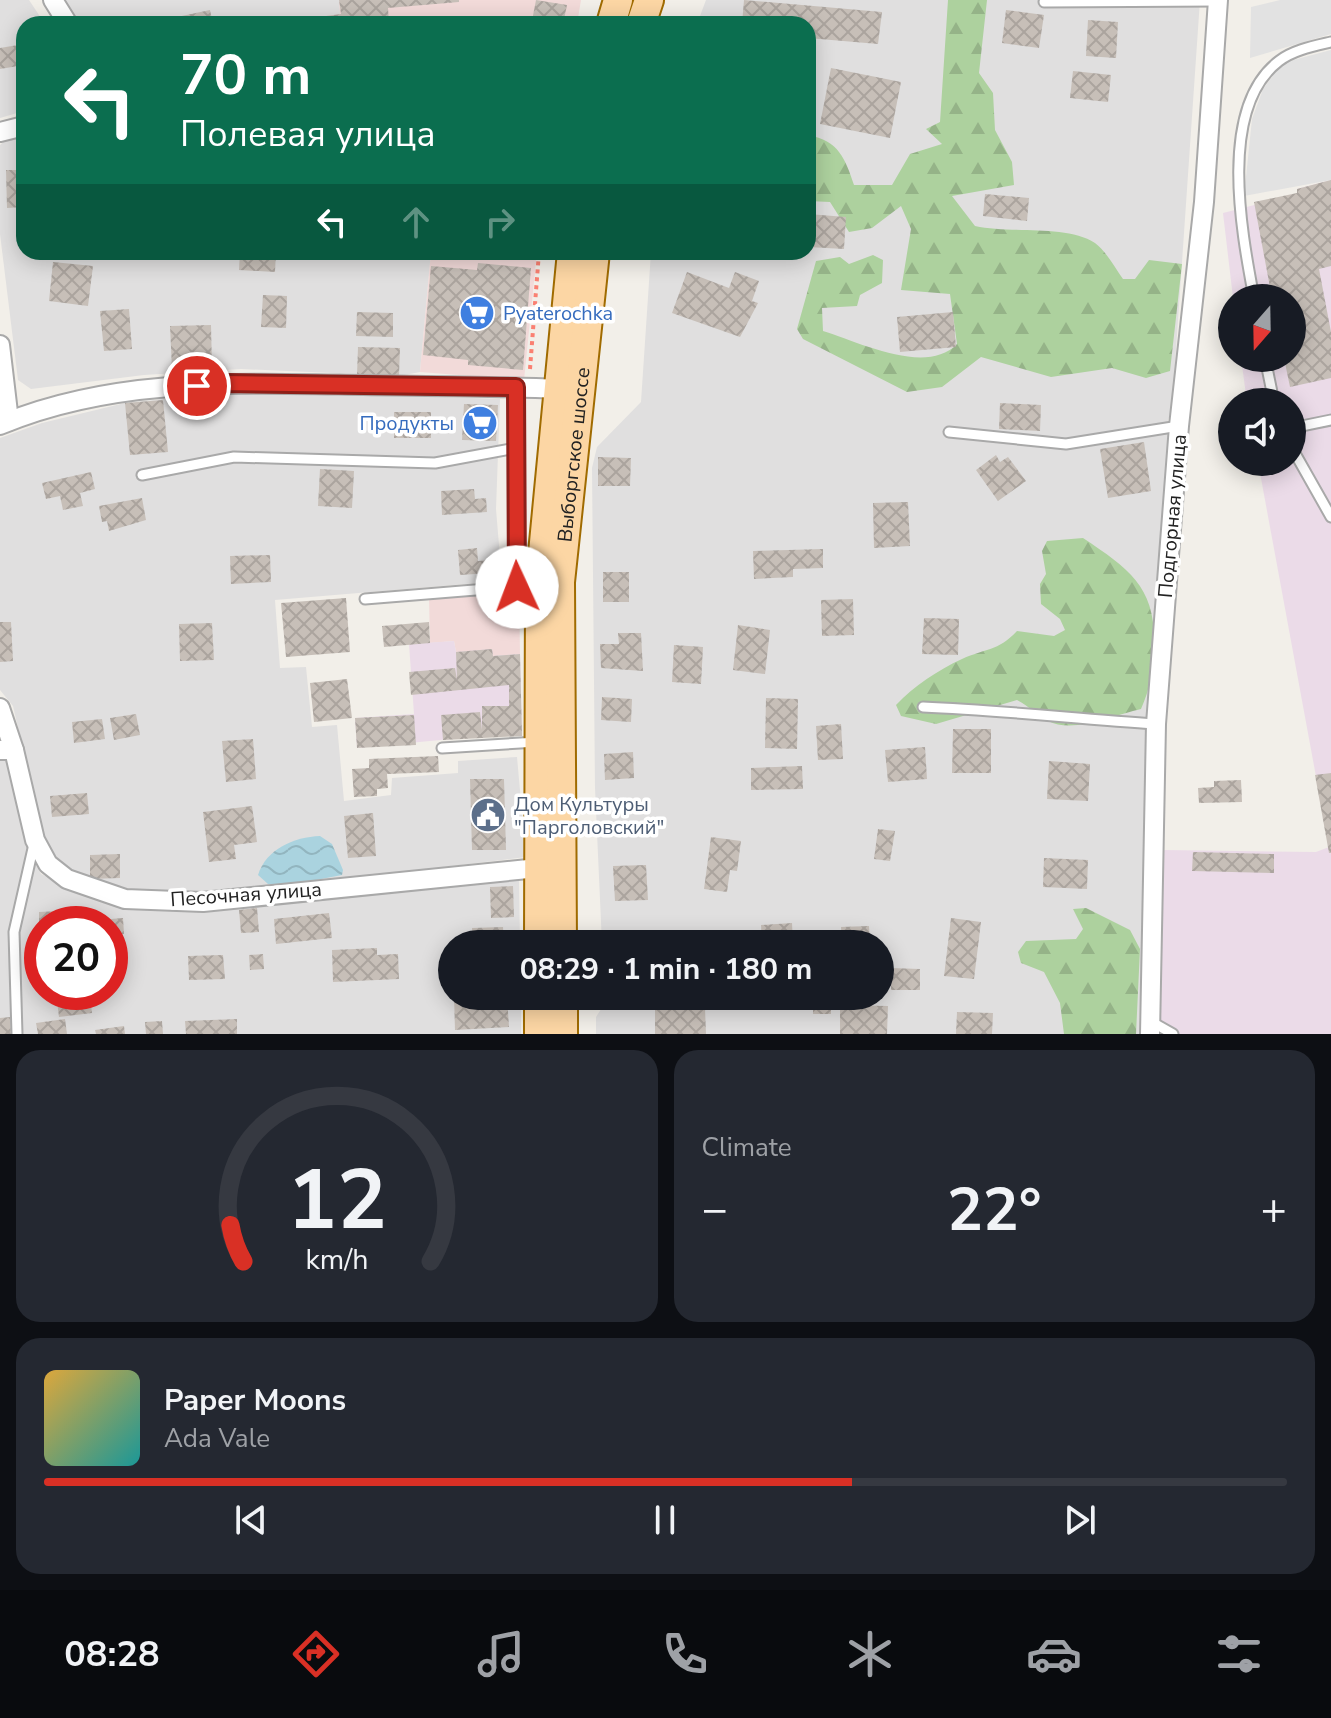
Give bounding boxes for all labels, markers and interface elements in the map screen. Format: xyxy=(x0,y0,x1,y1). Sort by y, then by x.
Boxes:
text: 70 m xyxy=(180,37,311,114)
icon: left xyxy=(48,48,152,152)
text: Полевая улица xyxy=(180,110,436,159)
icon: left xyxy=(310,200,354,244)
icon: ahead xyxy=(394,200,438,244)
icon: right xyxy=(478,200,522,244)
north arrow xyxy=(1218,284,1306,372)
map controls xyxy=(1218,284,1306,476)
supermarket icon: Pyaterochka xyxy=(458,294,496,332)
place label: Pyaterochka xyxy=(503,300,613,327)
pin xyxy=(163,352,231,420)
icon: arrive xyxy=(175,364,219,408)
street label: Выборгское шоссе xyxy=(551,366,597,544)
button: sound xyxy=(1218,388,1306,476)
supermarket icon: Продукты xyxy=(461,404,499,442)
place label: Продукты xyxy=(359,410,454,437)
street label: Подгорная улица xyxy=(1152,433,1193,599)
position arrow xyxy=(475,545,559,629)
place label: Дом Культуры "Парголовский" xyxy=(514,791,664,841)
public building icon: Дом Культуры "Парголовский" xyxy=(469,796,507,834)
street label: Песочная улица xyxy=(169,876,323,913)
speed limit sign: 20 xyxy=(24,906,128,1010)
text: 08:29 · 1 min · 180 m xyxy=(520,949,812,990)
text: Climate xyxy=(702,1130,792,1165)
text: 12 xyxy=(287,1144,387,1257)
text: 22° xyxy=(947,1169,1042,1251)
text: − xyxy=(702,1180,728,1240)
text: + xyxy=(1261,1180,1287,1240)
text: km/h xyxy=(305,1240,368,1279)
text: Paper Moons xyxy=(164,1380,346,1421)
text: Ada Vale xyxy=(164,1421,270,1456)
icon: previous xyxy=(229,1498,273,1542)
icon: pause xyxy=(643,1498,687,1542)
icon: next xyxy=(1058,1498,1102,1542)
icon: directions xyxy=(288,1626,344,1682)
icon: music xyxy=(473,1626,529,1682)
icon: phone xyxy=(657,1626,713,1682)
icon: climate xyxy=(842,1626,898,1682)
icon: car xyxy=(1026,1626,1082,1682)
icon: filters xyxy=(1211,1626,1267,1682)
text: 08:28 xyxy=(64,1630,160,1679)

